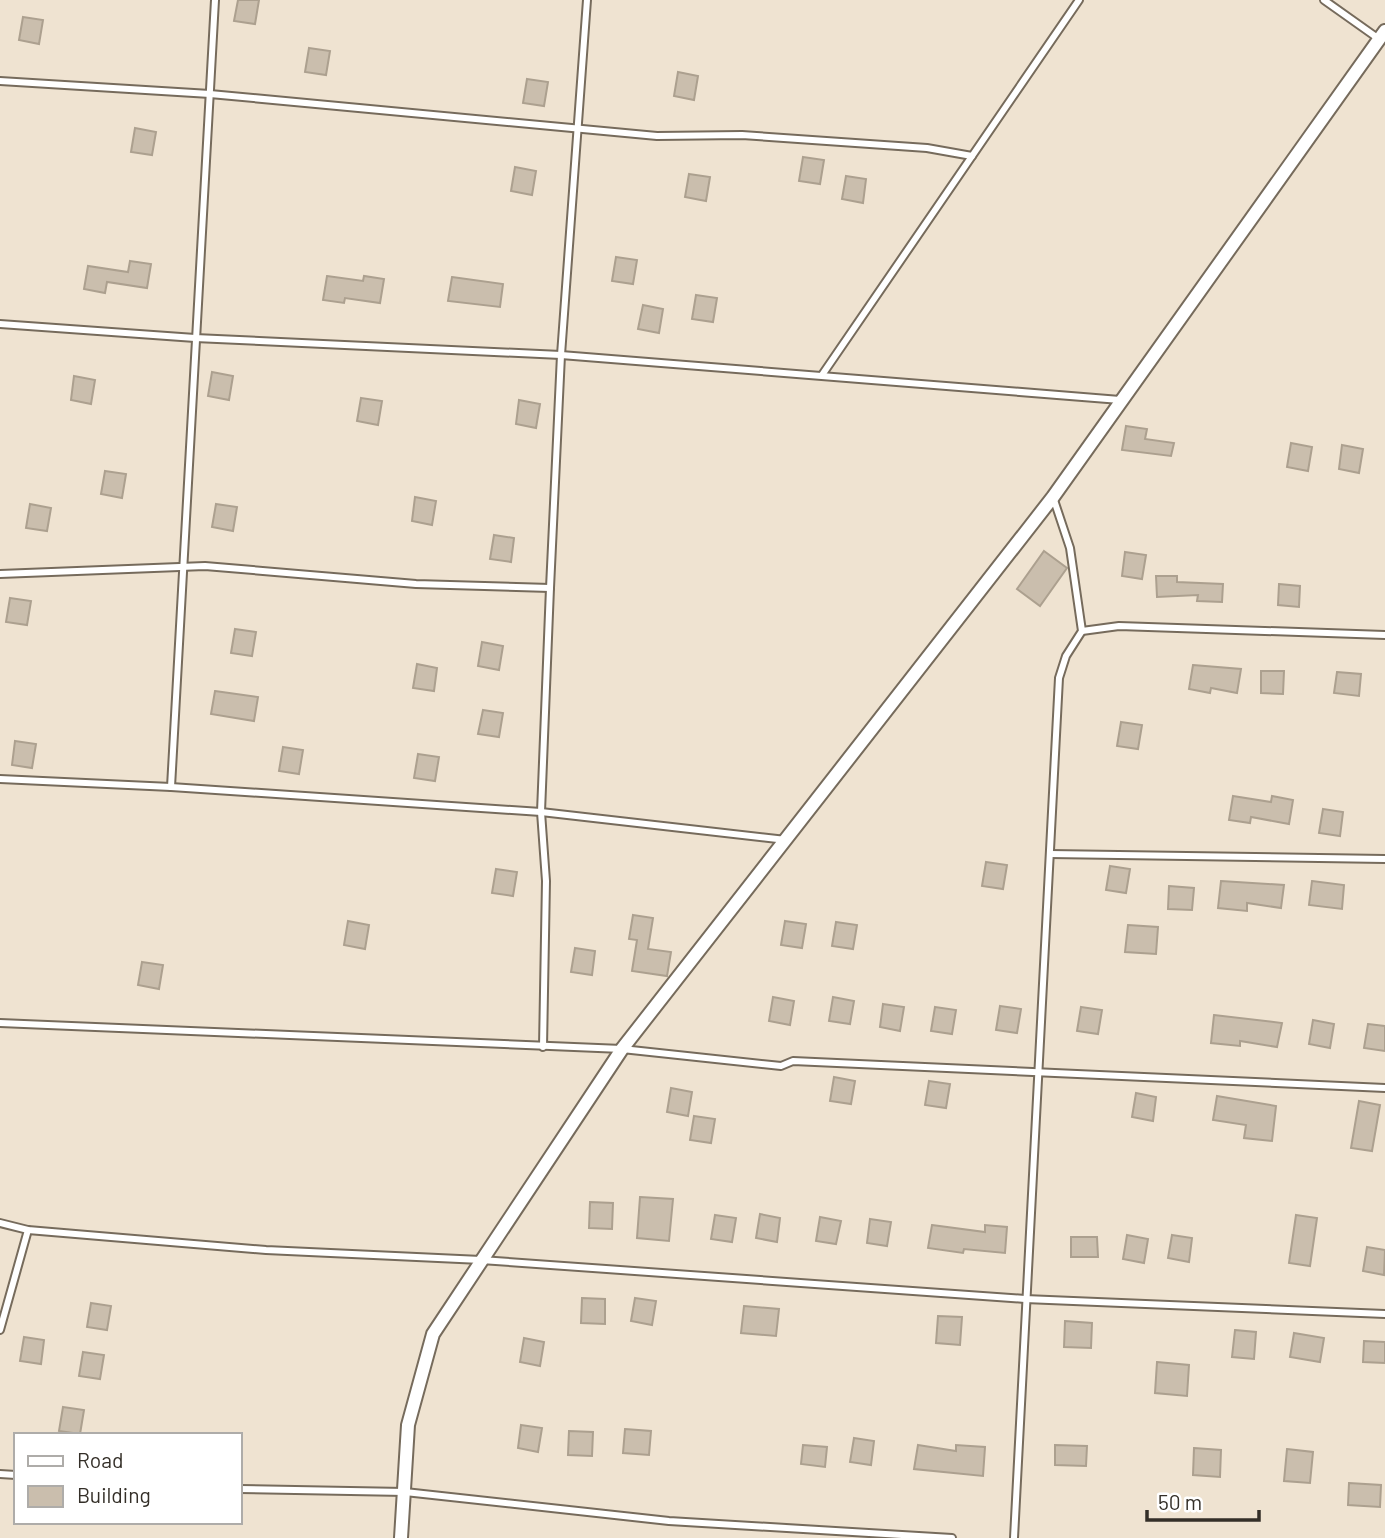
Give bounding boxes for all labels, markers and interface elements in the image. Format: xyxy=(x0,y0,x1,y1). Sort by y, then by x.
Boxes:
legend xyxy=(14,1433,242,1524)
text: Road xyxy=(77,1447,123,1472)
scale bar xyxy=(1147,1478,1259,1522)
text: Building xyxy=(77,1482,151,1507)
text: 50 m xyxy=(1158,1489,1202,1514)

